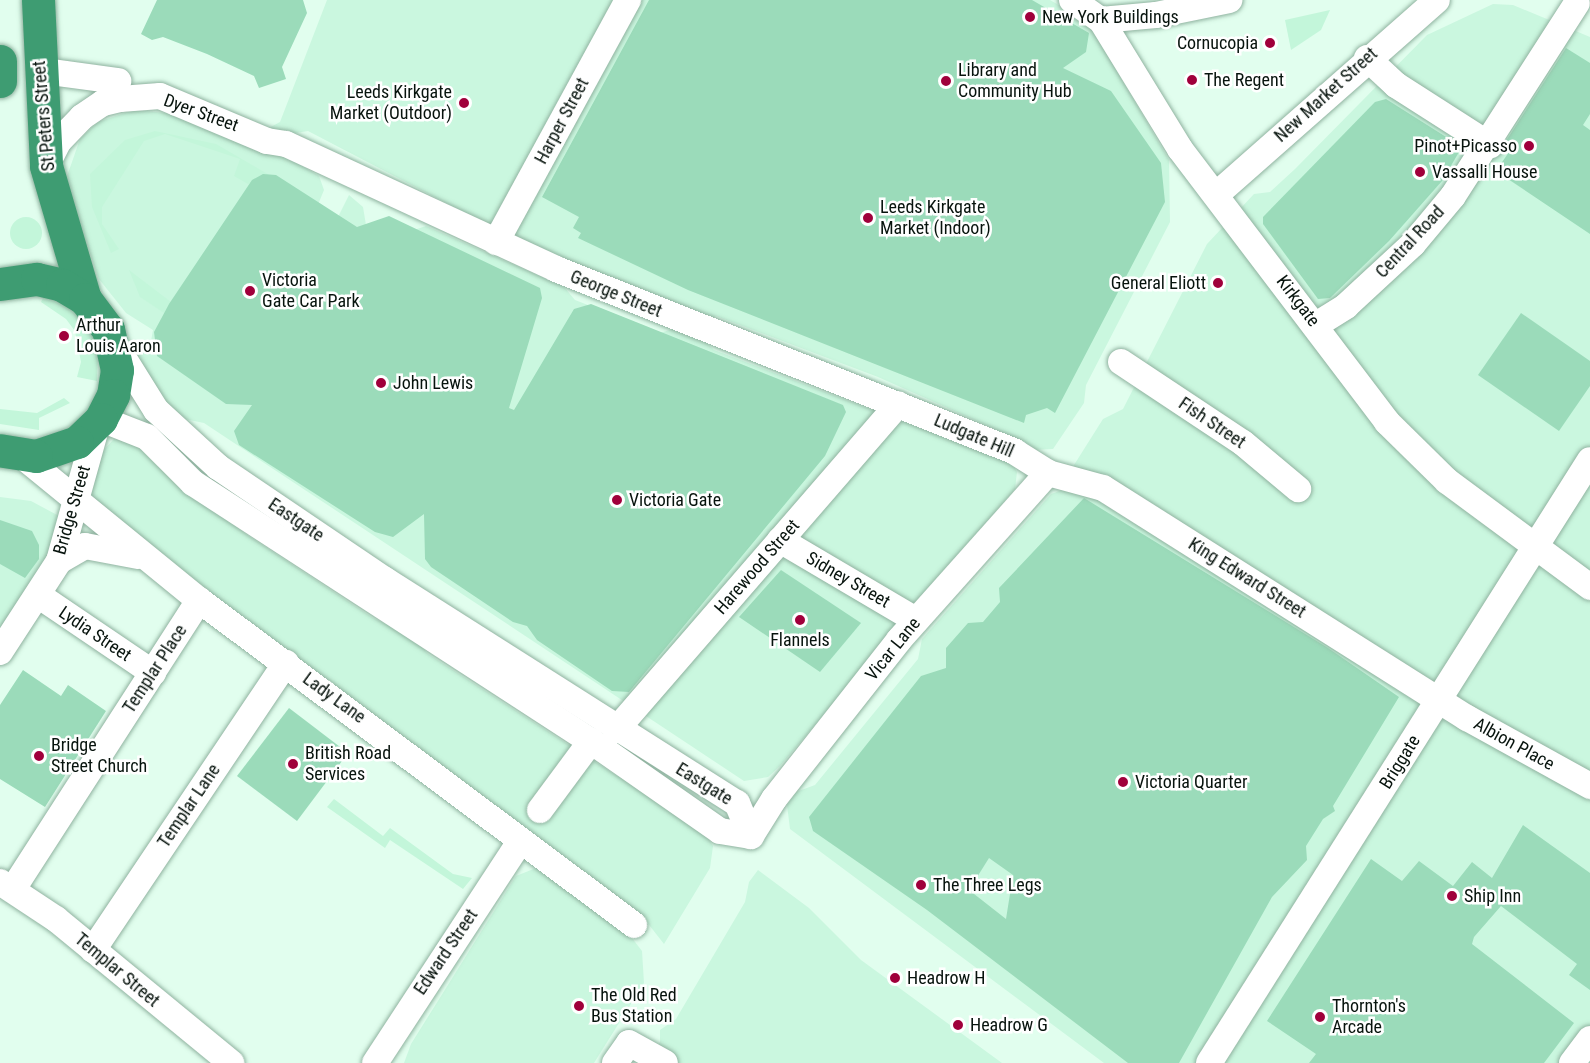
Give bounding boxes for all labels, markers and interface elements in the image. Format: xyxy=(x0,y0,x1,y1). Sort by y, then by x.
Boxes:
place label: New York Buildings xyxy=(1042,6,1179,28)
marker: New York Buildings xyxy=(1023,10,1037,24)
place label: Cornucopia xyxy=(1177,32,1258,54)
marker: Cornucopia xyxy=(1263,36,1277,50)
street label: New Market Street xyxy=(1270,43,1382,147)
street label: St Peters Street xyxy=(28,60,60,172)
place label: Library and Community Hub xyxy=(958,60,1072,103)
place label: The Regent xyxy=(1204,69,1284,91)
marker: The Regent xyxy=(1185,73,1199,87)
street label: Harper Street xyxy=(530,74,594,168)
marker: Library and Community Hub xyxy=(939,74,953,88)
place label: Leeds Kirkgate Market (Outdoor) xyxy=(330,82,452,124)
street label: Dyer Street xyxy=(161,90,241,136)
marker: Leeds Kirkgate Market (Outdoor) xyxy=(457,96,471,110)
place label: Pinot+Picasso xyxy=(1414,135,1517,157)
marker: Pinot+Picasso xyxy=(1522,139,1536,153)
place label: Vassalli House xyxy=(1432,161,1537,183)
marker: Vassalli House xyxy=(1413,165,1427,179)
place label: Leeds Kirkgate Market (Indoor) xyxy=(880,197,991,240)
street label: Central Road xyxy=(1371,201,1449,283)
marker: Leeds Kirkgate Market (Indoor) xyxy=(861,211,875,225)
street label: George Street xyxy=(567,266,665,322)
place label: Victoria Gate Car Park xyxy=(262,270,360,312)
street label: Kirkgate xyxy=(1272,271,1324,331)
place label: General Eliott xyxy=(1111,272,1206,294)
marker: General Eliott xyxy=(1211,276,1225,290)
marker: Victoria Gate Car Park xyxy=(243,284,257,298)
place label: Arthur Louis Aaron xyxy=(76,315,161,358)
marker: Arthur Louis Aaron xyxy=(57,329,71,343)
place label: John Lewis xyxy=(393,372,473,394)
marker: John Lewis xyxy=(374,376,388,390)
street label: Fish Street xyxy=(1174,393,1250,453)
street label: Ludgate Hill xyxy=(931,410,1017,462)
street label: Bridge Street xyxy=(49,463,95,557)
place label: Victoria Gate xyxy=(629,489,721,511)
marker: Victoria Gate xyxy=(610,493,624,507)
street label: Eastgate xyxy=(264,494,328,546)
street label: Harewood Street xyxy=(710,515,804,619)
street label: King Edward Street xyxy=(1184,533,1310,623)
street label: Sidney Street xyxy=(802,547,894,613)
street label: Lydia Street xyxy=(55,602,135,666)
marker: Flannels xyxy=(793,613,807,627)
street label: Vicar Lane xyxy=(861,613,925,685)
street label: Templar Place xyxy=(118,621,192,717)
place label: Flannels xyxy=(770,629,830,651)
street label: Lady Lane xyxy=(298,668,370,728)
street label: Albion Place xyxy=(1470,713,1558,775)
street label: Briggate xyxy=(1375,731,1425,793)
place label: Bridge Street Church xyxy=(51,735,147,777)
place label: British Road Services xyxy=(305,743,391,786)
marker: Bridge Street Church xyxy=(32,749,46,763)
marker: British Road Services xyxy=(286,757,300,771)
street label: Eastgate xyxy=(672,758,736,810)
street label: Templar Lane xyxy=(153,760,225,852)
place label: Victoria Quarter xyxy=(1135,771,1247,793)
marker: Victoria Quarter xyxy=(1116,775,1130,789)
place label: The Three Legs xyxy=(933,874,1042,896)
marker: The Three Legs xyxy=(914,878,928,892)
place label: Ship Inn xyxy=(1464,885,1521,907)
marker: Ship Inn xyxy=(1445,889,1459,903)
street label: Edward Street xyxy=(409,905,483,999)
street label: Templar Street xyxy=(70,928,164,1012)
place label: Headrow H xyxy=(907,967,985,989)
marker: Headrow H xyxy=(888,971,902,985)
place label: The Old Red Bus Station xyxy=(591,985,677,1028)
place label: Thornton's Arcade xyxy=(1332,996,1406,1038)
marker: The Old Red Bus Station xyxy=(572,999,586,1013)
marker: Thornton's Arcade xyxy=(1313,1010,1327,1024)
place label: Headrow G xyxy=(970,1014,1048,1036)
marker: Headrow G xyxy=(951,1018,965,1032)

